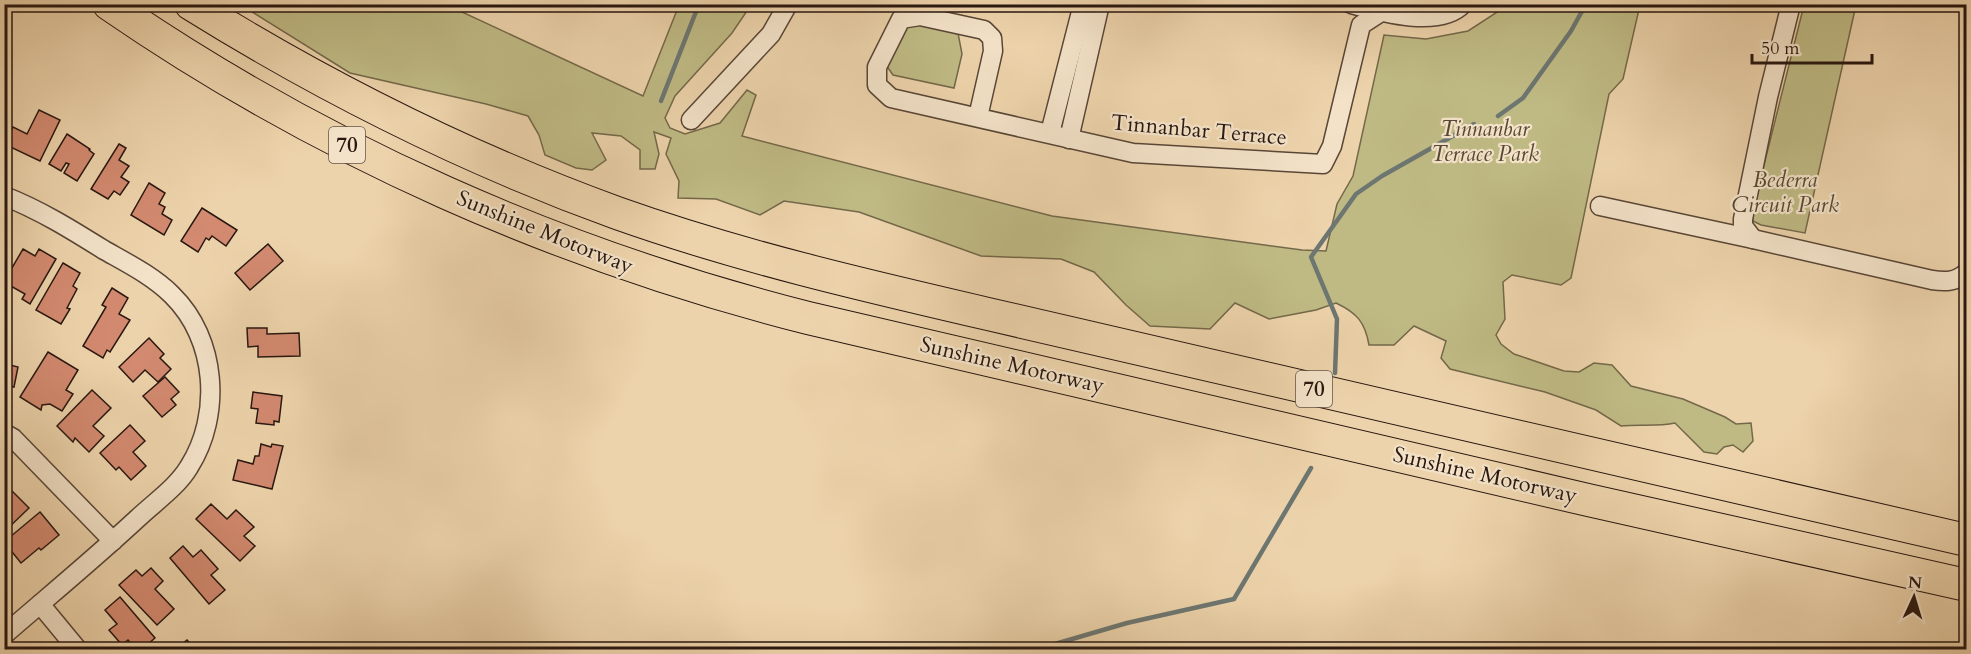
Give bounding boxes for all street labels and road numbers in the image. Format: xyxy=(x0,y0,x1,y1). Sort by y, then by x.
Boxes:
street label: Tinnanbar Terrace xyxy=(1110,107,1288,153)
road number: 70 xyxy=(329,127,365,163)
street label: Sunshine Motorway xyxy=(452,183,638,281)
street label: Sunshine Motorway xyxy=(917,329,1107,401)
road number: 70 xyxy=(1296,371,1332,407)
street label: Sunshine Motorway xyxy=(1390,439,1580,511)

